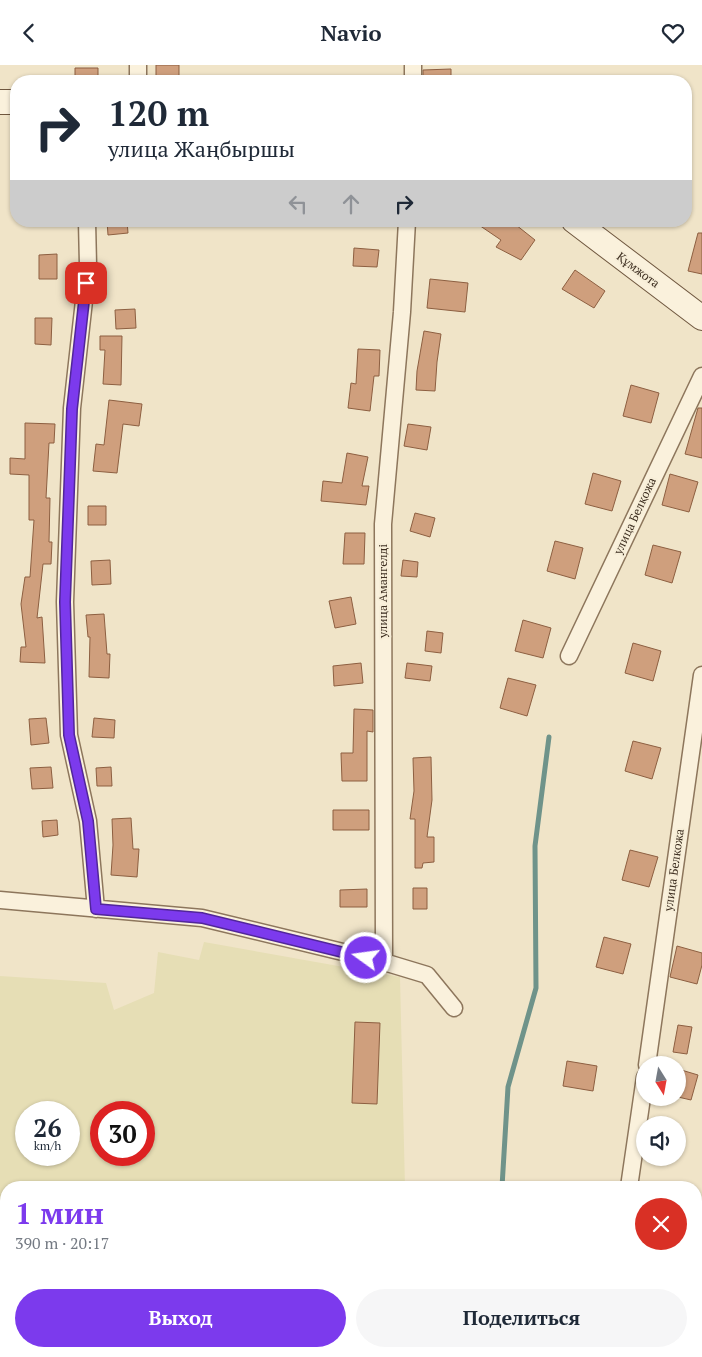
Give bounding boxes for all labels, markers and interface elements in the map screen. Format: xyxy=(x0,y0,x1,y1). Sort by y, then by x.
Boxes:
text: Navio xyxy=(320,18,382,47)
icon: back xyxy=(15,19,43,47)
icon: heart xyxy=(659,19,687,47)
text: 120 m xyxy=(108,90,209,136)
icon: right xyxy=(25,95,90,160)
text: улица Жаңбыршы xyxy=(108,134,295,163)
icon: left xyxy=(284,190,312,218)
icon: ahead xyxy=(337,190,365,218)
icon: right xyxy=(390,190,418,218)
street label: Құмжота xyxy=(614,249,663,291)
pin xyxy=(65,262,107,304)
icon: arrive xyxy=(72,269,100,297)
street label: улица Белқожа xyxy=(610,475,659,558)
street label: улица Амангелді xyxy=(375,544,390,639)
street label: улица Белкожа xyxy=(660,828,687,913)
position arrow xyxy=(339,931,391,983)
north arrow xyxy=(636,1056,686,1106)
map controls xyxy=(636,1056,686,1166)
speed limit sign: 30 xyxy=(90,1101,155,1166)
text: 26 xyxy=(33,1111,62,1144)
button: sound xyxy=(636,1116,686,1166)
text: km/h xyxy=(34,1138,61,1153)
text: 1 мин xyxy=(15,1193,104,1233)
button: close xyxy=(635,1198,687,1250)
text: 390 m · 20:17 xyxy=(15,1232,109,1254)
button: Выход xyxy=(15,1289,346,1347)
button: Поделиться xyxy=(356,1289,687,1347)

